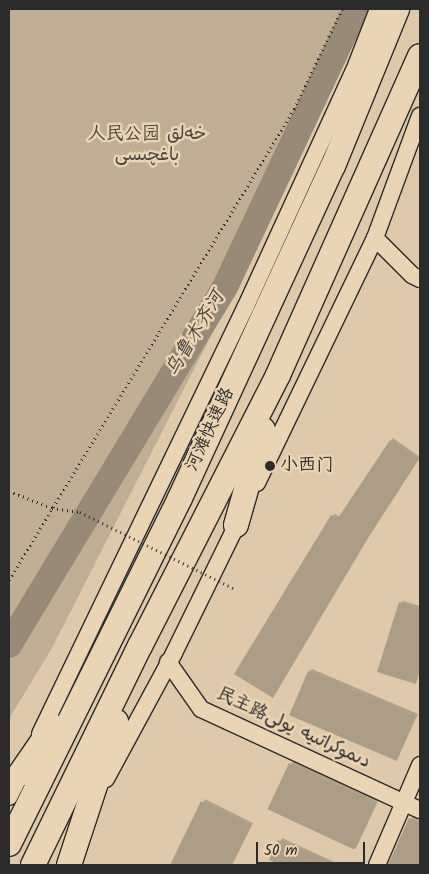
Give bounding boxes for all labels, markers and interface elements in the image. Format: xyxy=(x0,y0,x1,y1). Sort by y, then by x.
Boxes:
park label: 人民公园 خەلق باغچىسى xyxy=(88,125,206,168)
water label: 乌鲁木齐河 xyxy=(162,287,230,381)
street label: 河滩快速路 xyxy=(182,385,240,475)
place label: 小西门 xyxy=(280,455,334,477)
marker: 小西门 xyxy=(264,460,276,472)
street label: 民主路دىموكراتىيە يولى xyxy=(213,684,373,774)
scale bar xyxy=(259,832,368,864)
text: 50 m xyxy=(264,839,298,863)

